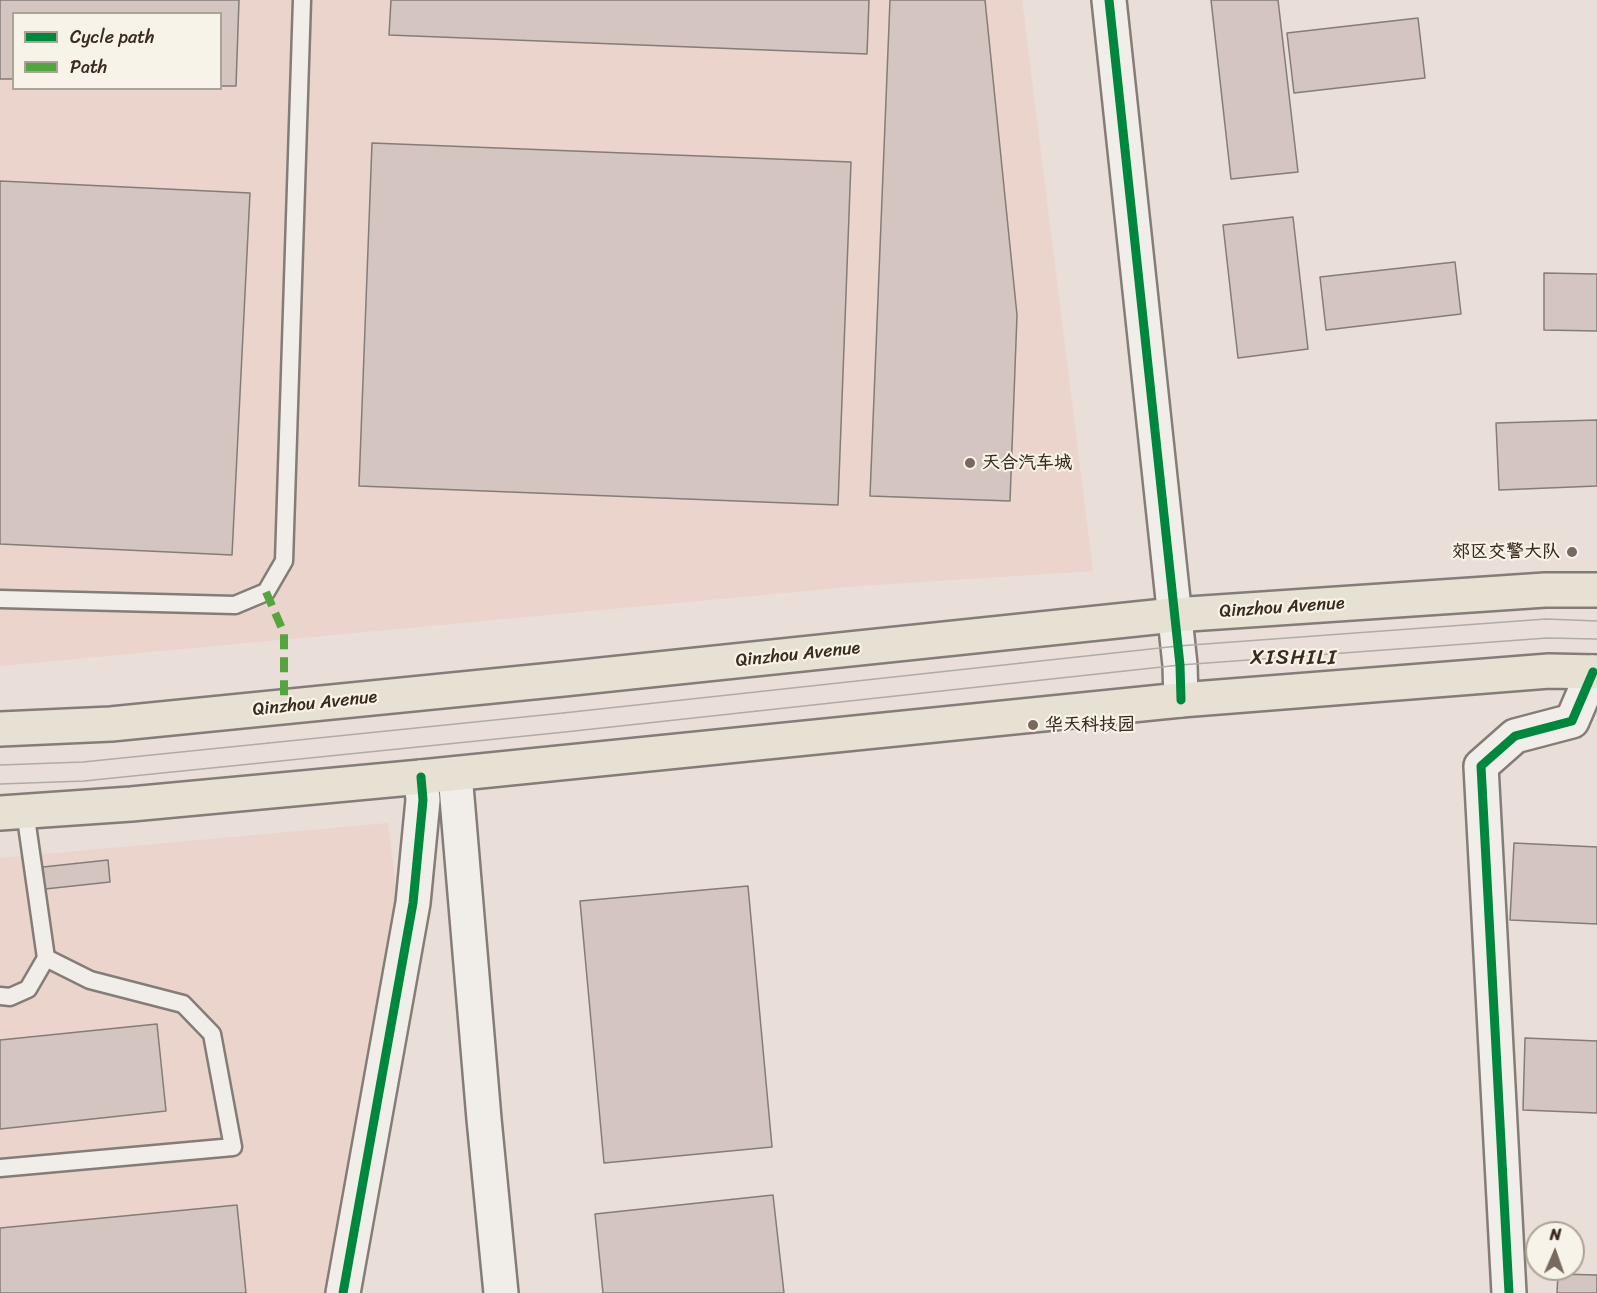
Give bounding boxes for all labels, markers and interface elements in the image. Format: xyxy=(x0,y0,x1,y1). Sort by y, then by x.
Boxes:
legend xyxy=(12,12,222,90)
text: Cycle path xyxy=(70,21,154,53)
text: Path xyxy=(70,51,107,83)
place label: 天合汽车城 xyxy=(982,452,1072,474)
marker: 天合汽车城 xyxy=(963,456,977,470)
place label: 郊区交警大队 xyxy=(1452,541,1560,563)
marker: 郊区交警大队 xyxy=(1565,545,1579,559)
street label: Qinzhou Avenue xyxy=(1219,593,1345,623)
street label: Qinzhou Avenue xyxy=(735,638,861,672)
district label: XISHILI xyxy=(1252,646,1336,672)
street label: Qinzhou Avenue xyxy=(252,687,378,721)
place label: 华天科技园 xyxy=(1045,714,1135,736)
marker: 华天科技园 xyxy=(1026,718,1040,732)
text: N xyxy=(1550,1220,1562,1249)
north arrow xyxy=(1525,1221,1585,1281)

